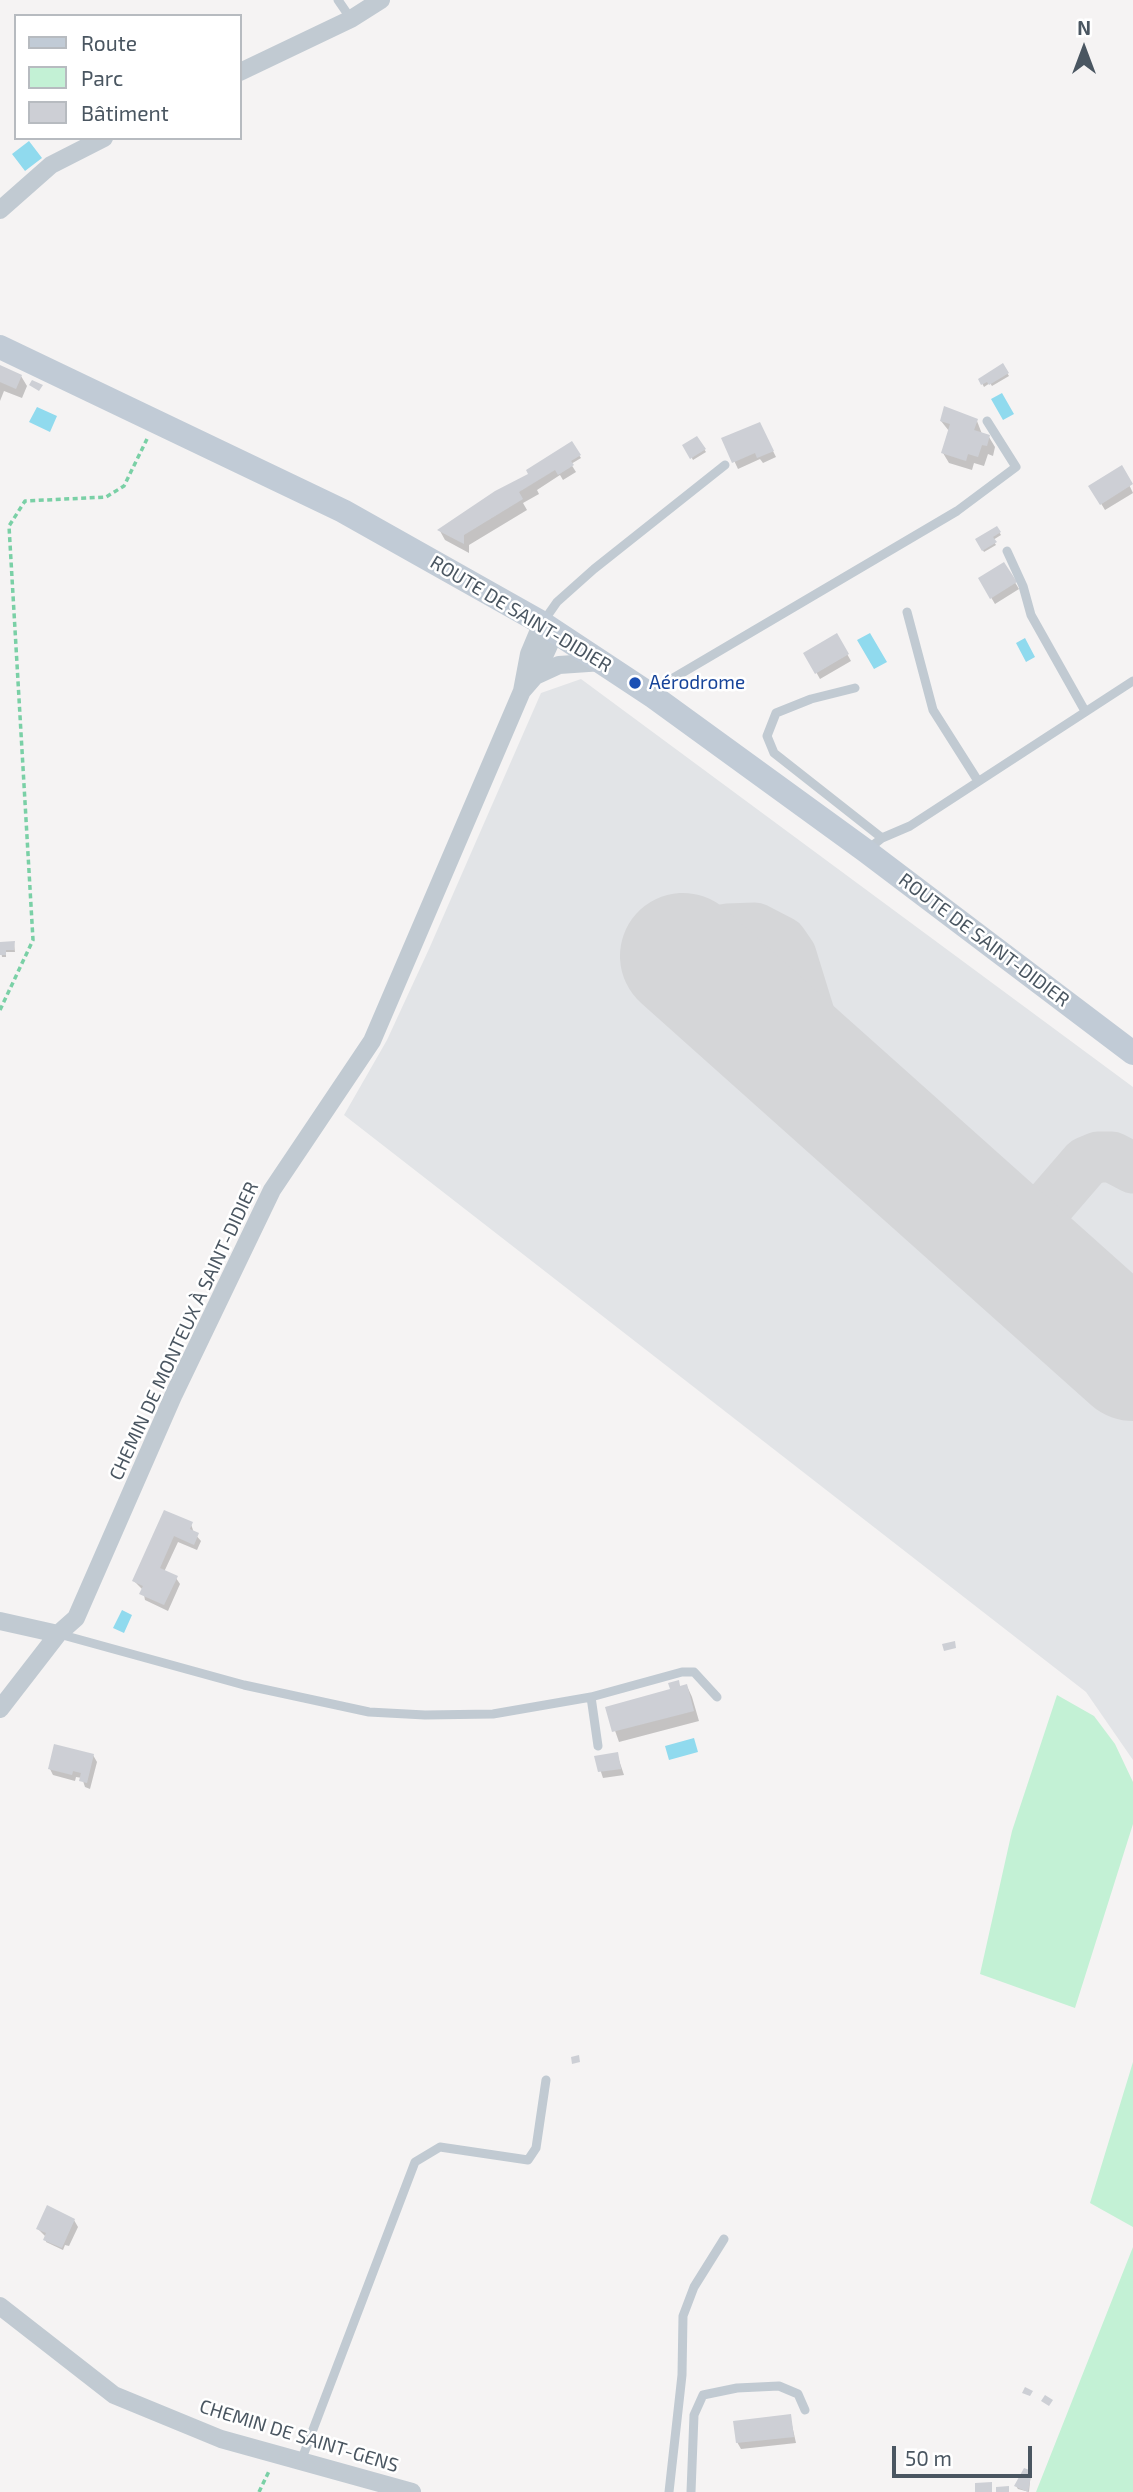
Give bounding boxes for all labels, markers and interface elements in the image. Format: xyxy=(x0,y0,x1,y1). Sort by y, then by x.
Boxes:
legend xyxy=(14,14,242,140)
north arrow xyxy=(1049,14,1119,84)
text: N xyxy=(1077,16,1091,39)
text: Route xyxy=(81,30,137,55)
text: Parc xyxy=(81,65,123,90)
text: Bâtiment xyxy=(81,100,169,125)
street label: ROUTE DE SAINT-DIDIER xyxy=(426,551,616,677)
place label: Aérodrome xyxy=(649,672,745,694)
marker: Aérodrome xyxy=(627,675,643,691)
street label: ROUTE DE SAINT-DIDIER xyxy=(894,868,1074,1012)
street label: CHEMIN DE MONTEUX À SAINT-DIDIER xyxy=(105,1178,263,1484)
street label: CHEMIN DE SAINT-GENS xyxy=(197,2395,401,2477)
scale bar xyxy=(895,2432,1035,2476)
text: 50 m xyxy=(905,2445,952,2470)

